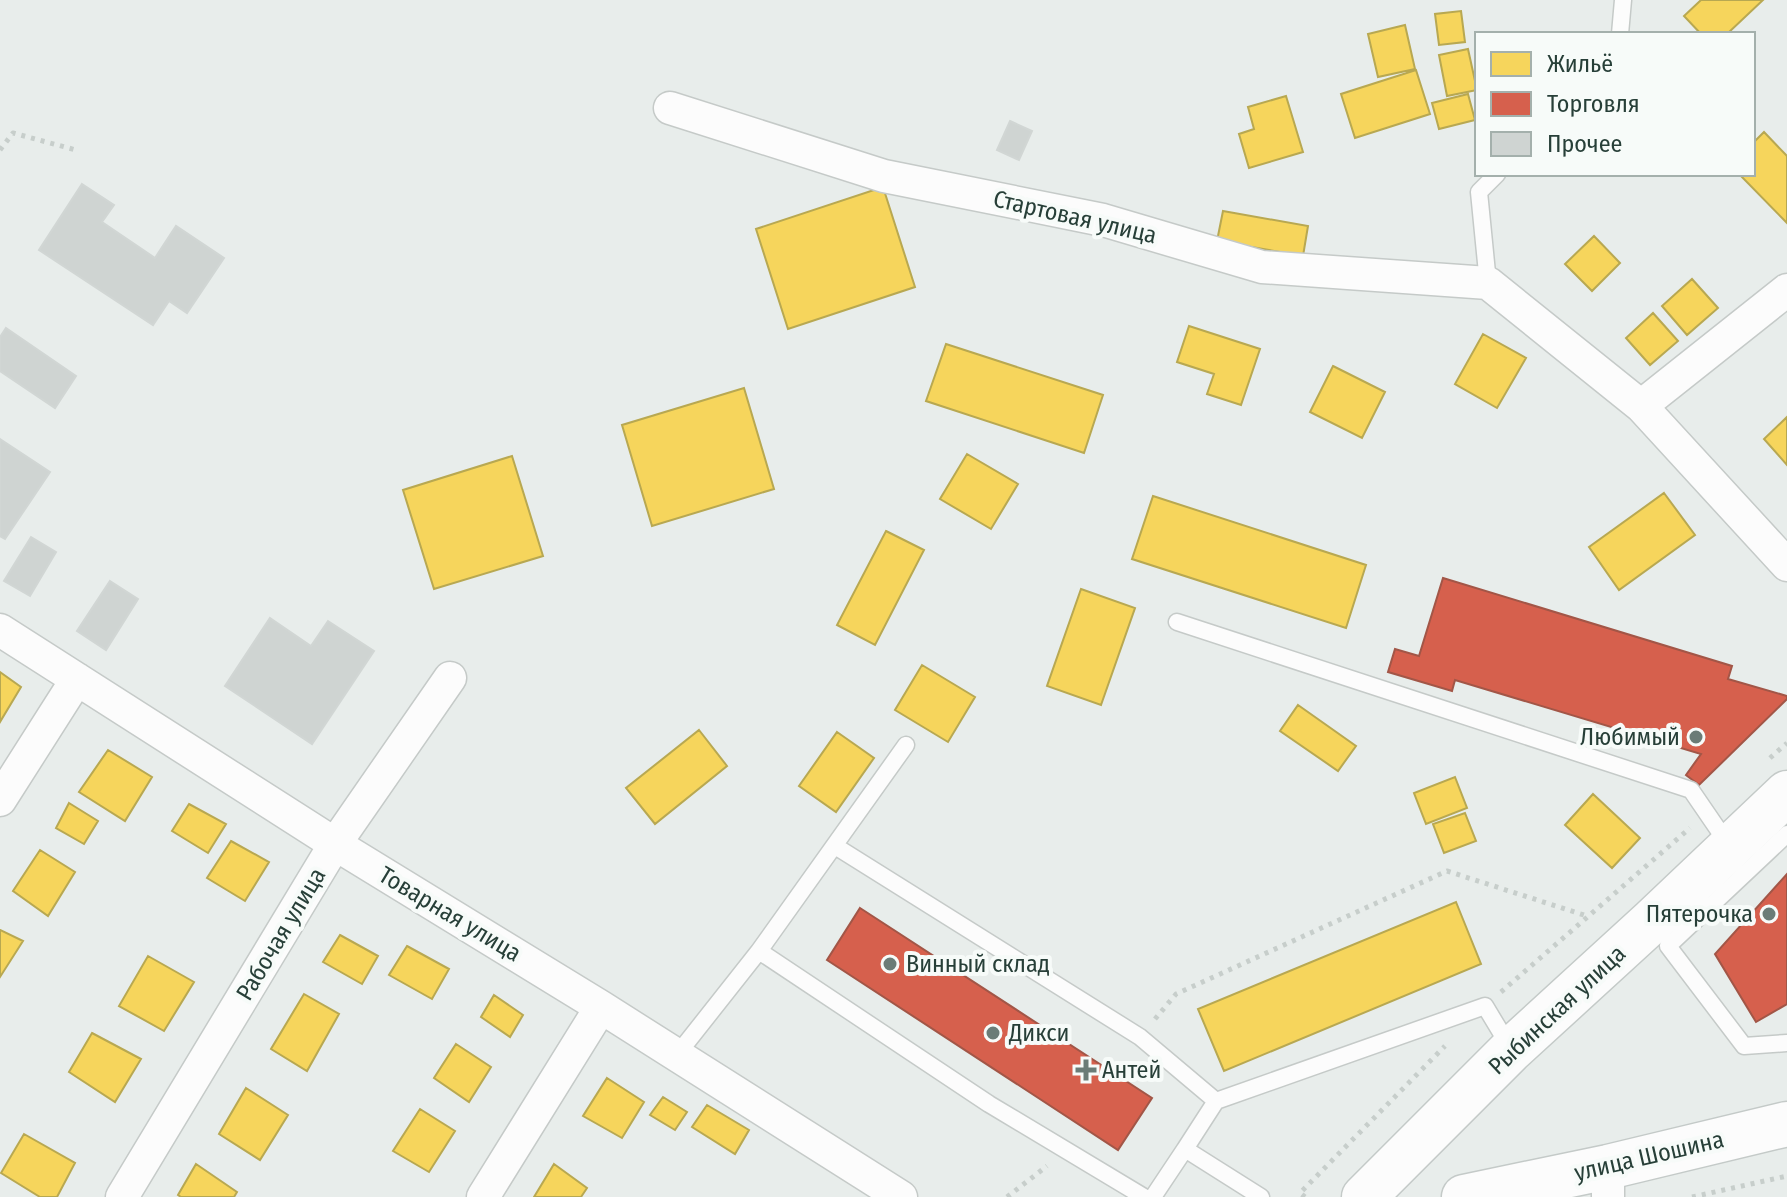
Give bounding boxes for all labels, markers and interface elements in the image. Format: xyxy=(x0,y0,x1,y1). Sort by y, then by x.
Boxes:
legend xyxy=(1475,32,1755,176)
text: Жильё xyxy=(1547,50,1613,78)
text: Торговля xyxy=(1547,90,1640,118)
text: Прочее xyxy=(1547,130,1622,158)
street label: Стартовая улица xyxy=(991,185,1159,249)
place label: Любимый xyxy=(1580,723,1680,751)
marker: Любимый xyxy=(1687,728,1705,746)
street label: Товарная улица xyxy=(374,861,526,967)
street label: Рабочая улица xyxy=(231,863,331,1005)
place label: Пятерочка xyxy=(1646,900,1753,928)
marker: Пятерочка xyxy=(1760,905,1778,923)
street label: Рыбинская улица xyxy=(1483,939,1631,1081)
place label: Винный склад xyxy=(906,950,1050,978)
marker: Винный склад xyxy=(881,955,899,973)
place label: Дикси xyxy=(1008,1019,1069,1047)
marker: Дикси xyxy=(984,1024,1002,1042)
place label: Антей xyxy=(1102,1056,1161,1084)
marker: Антей xyxy=(1077,1061,1095,1079)
street label: улица Шошина xyxy=(1571,1125,1727,1187)

